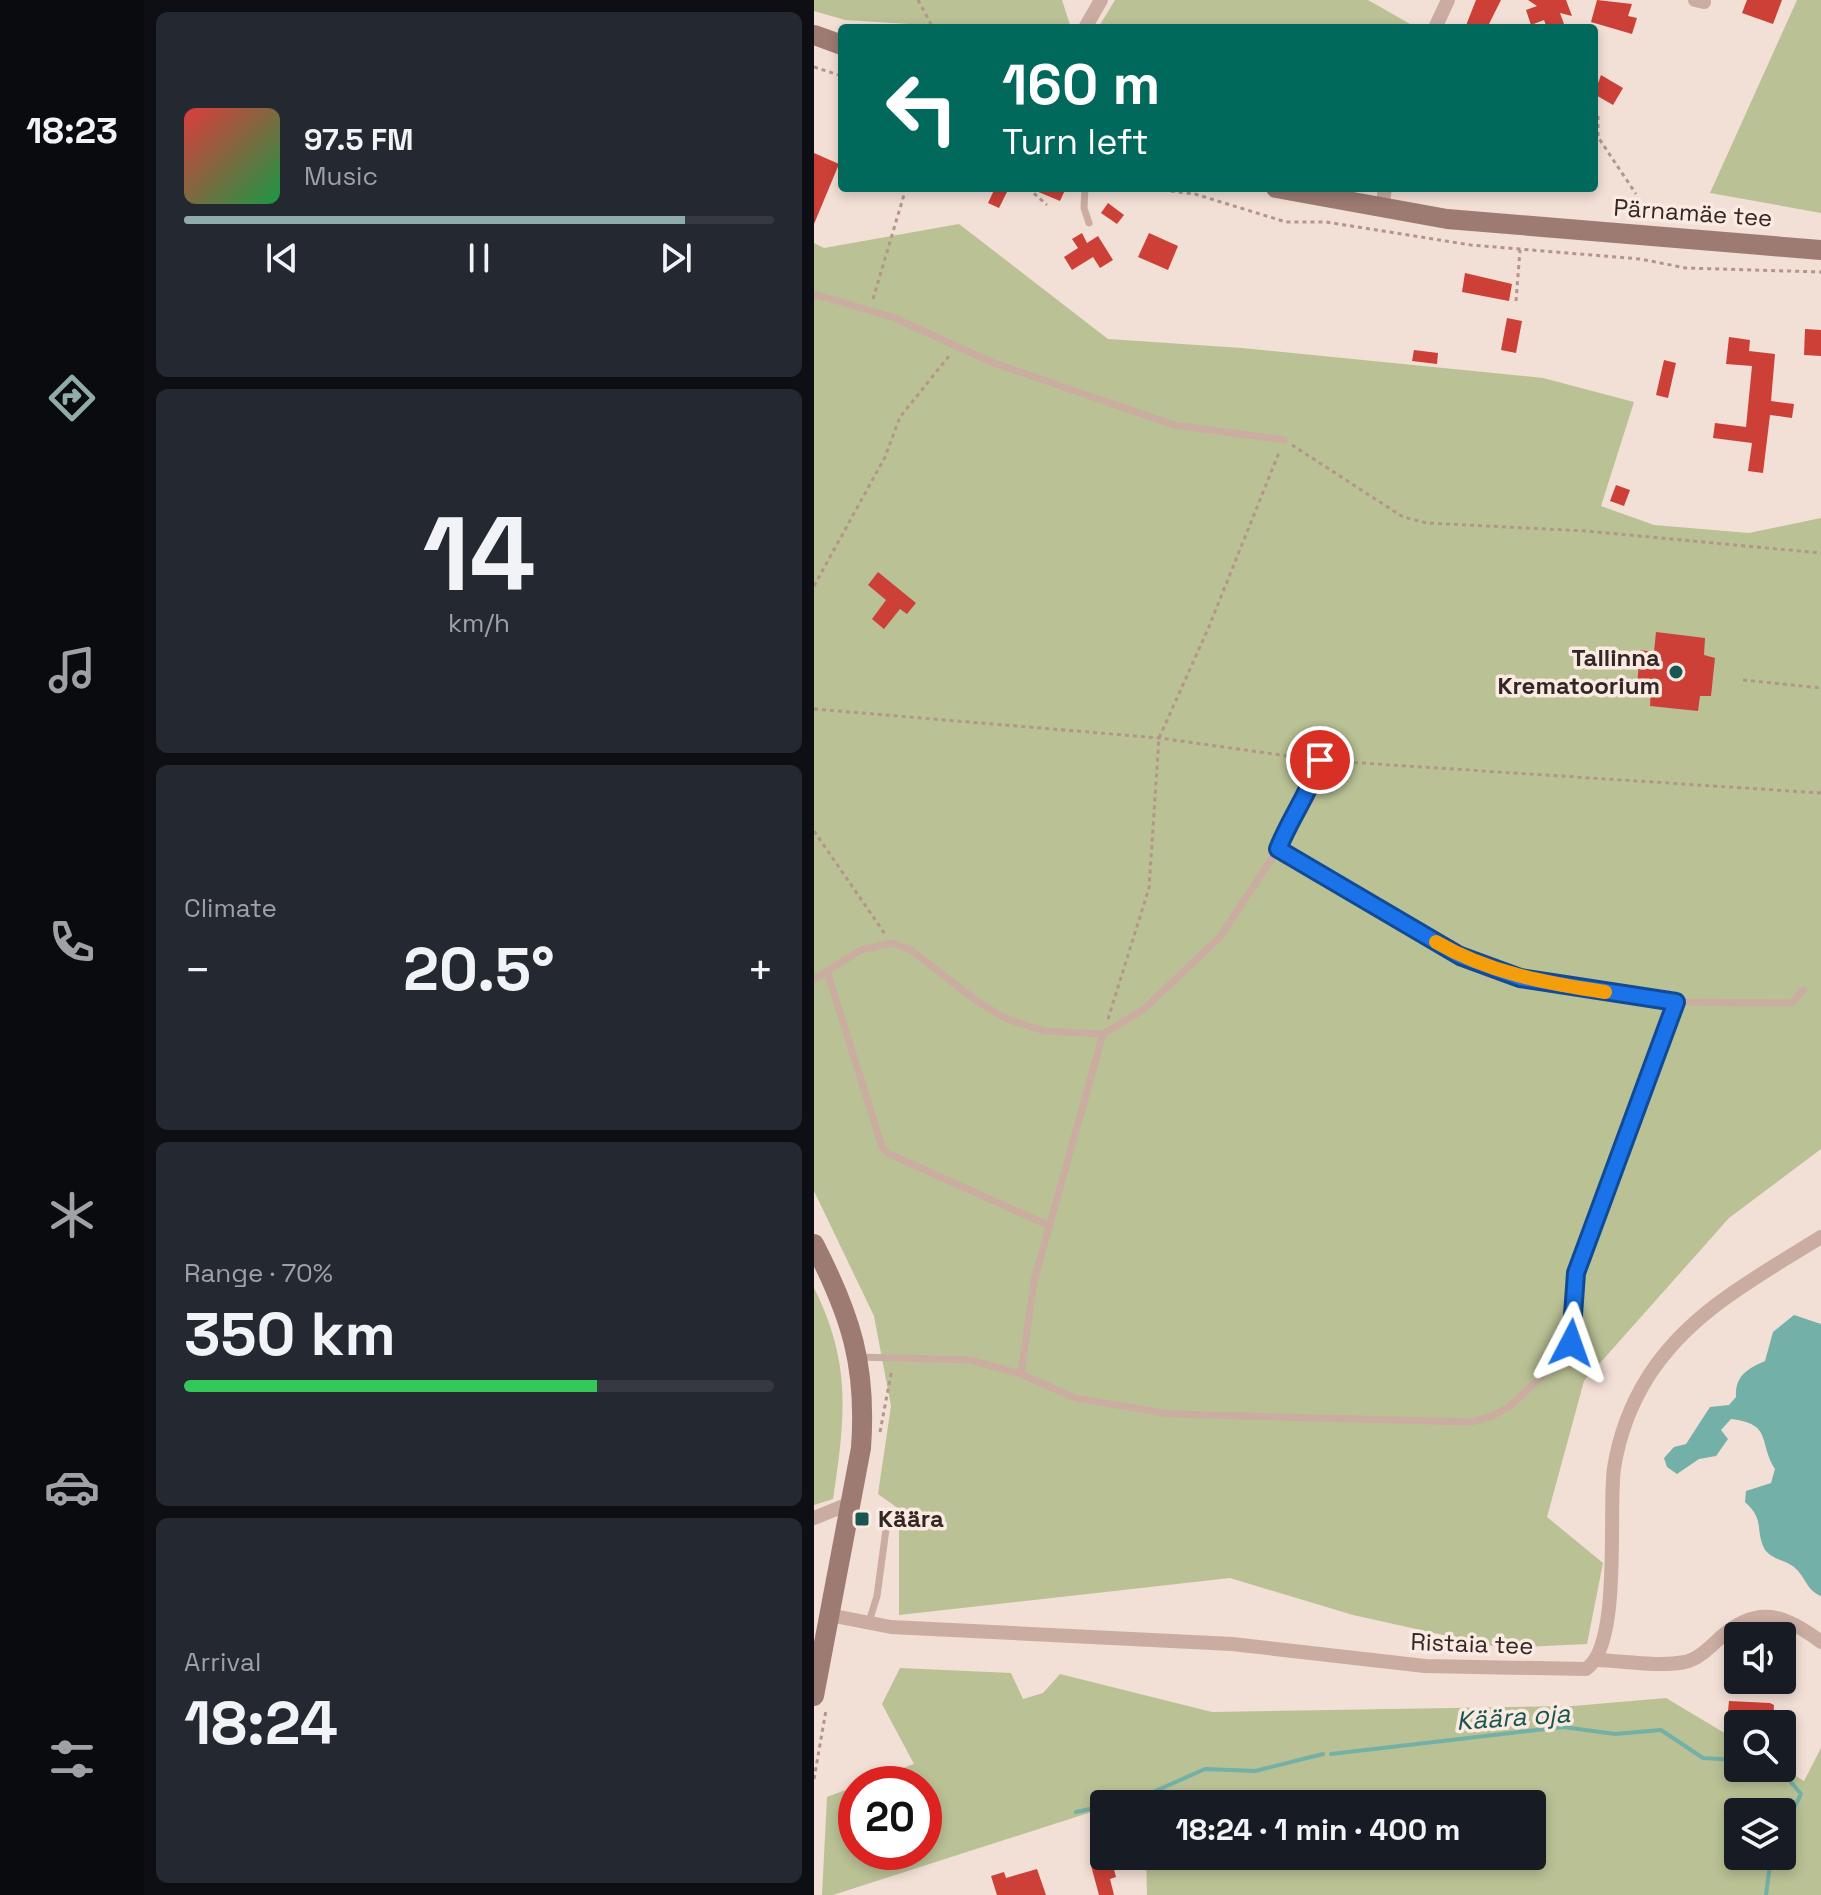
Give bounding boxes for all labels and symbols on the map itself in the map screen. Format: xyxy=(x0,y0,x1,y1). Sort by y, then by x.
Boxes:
street label: Pärnamäe tee xyxy=(1613,191,1773,234)
place label: Tallinna Krematoorium xyxy=(1497,642,1660,701)
marker: Tallinna Krematoorium xyxy=(1667,663,1685,681)
pin xyxy=(1286,726,1354,794)
position arrow xyxy=(1529,1301,1613,1385)
place label: Käära xyxy=(878,1503,944,1534)
marker: Käära xyxy=(853,1510,871,1528)
street label: Ristaia tee xyxy=(1410,1626,1534,1661)
water label: Käära oja xyxy=(1455,1696,1572,1738)
speed limit sign: 20 xyxy=(838,1766,942,1870)

